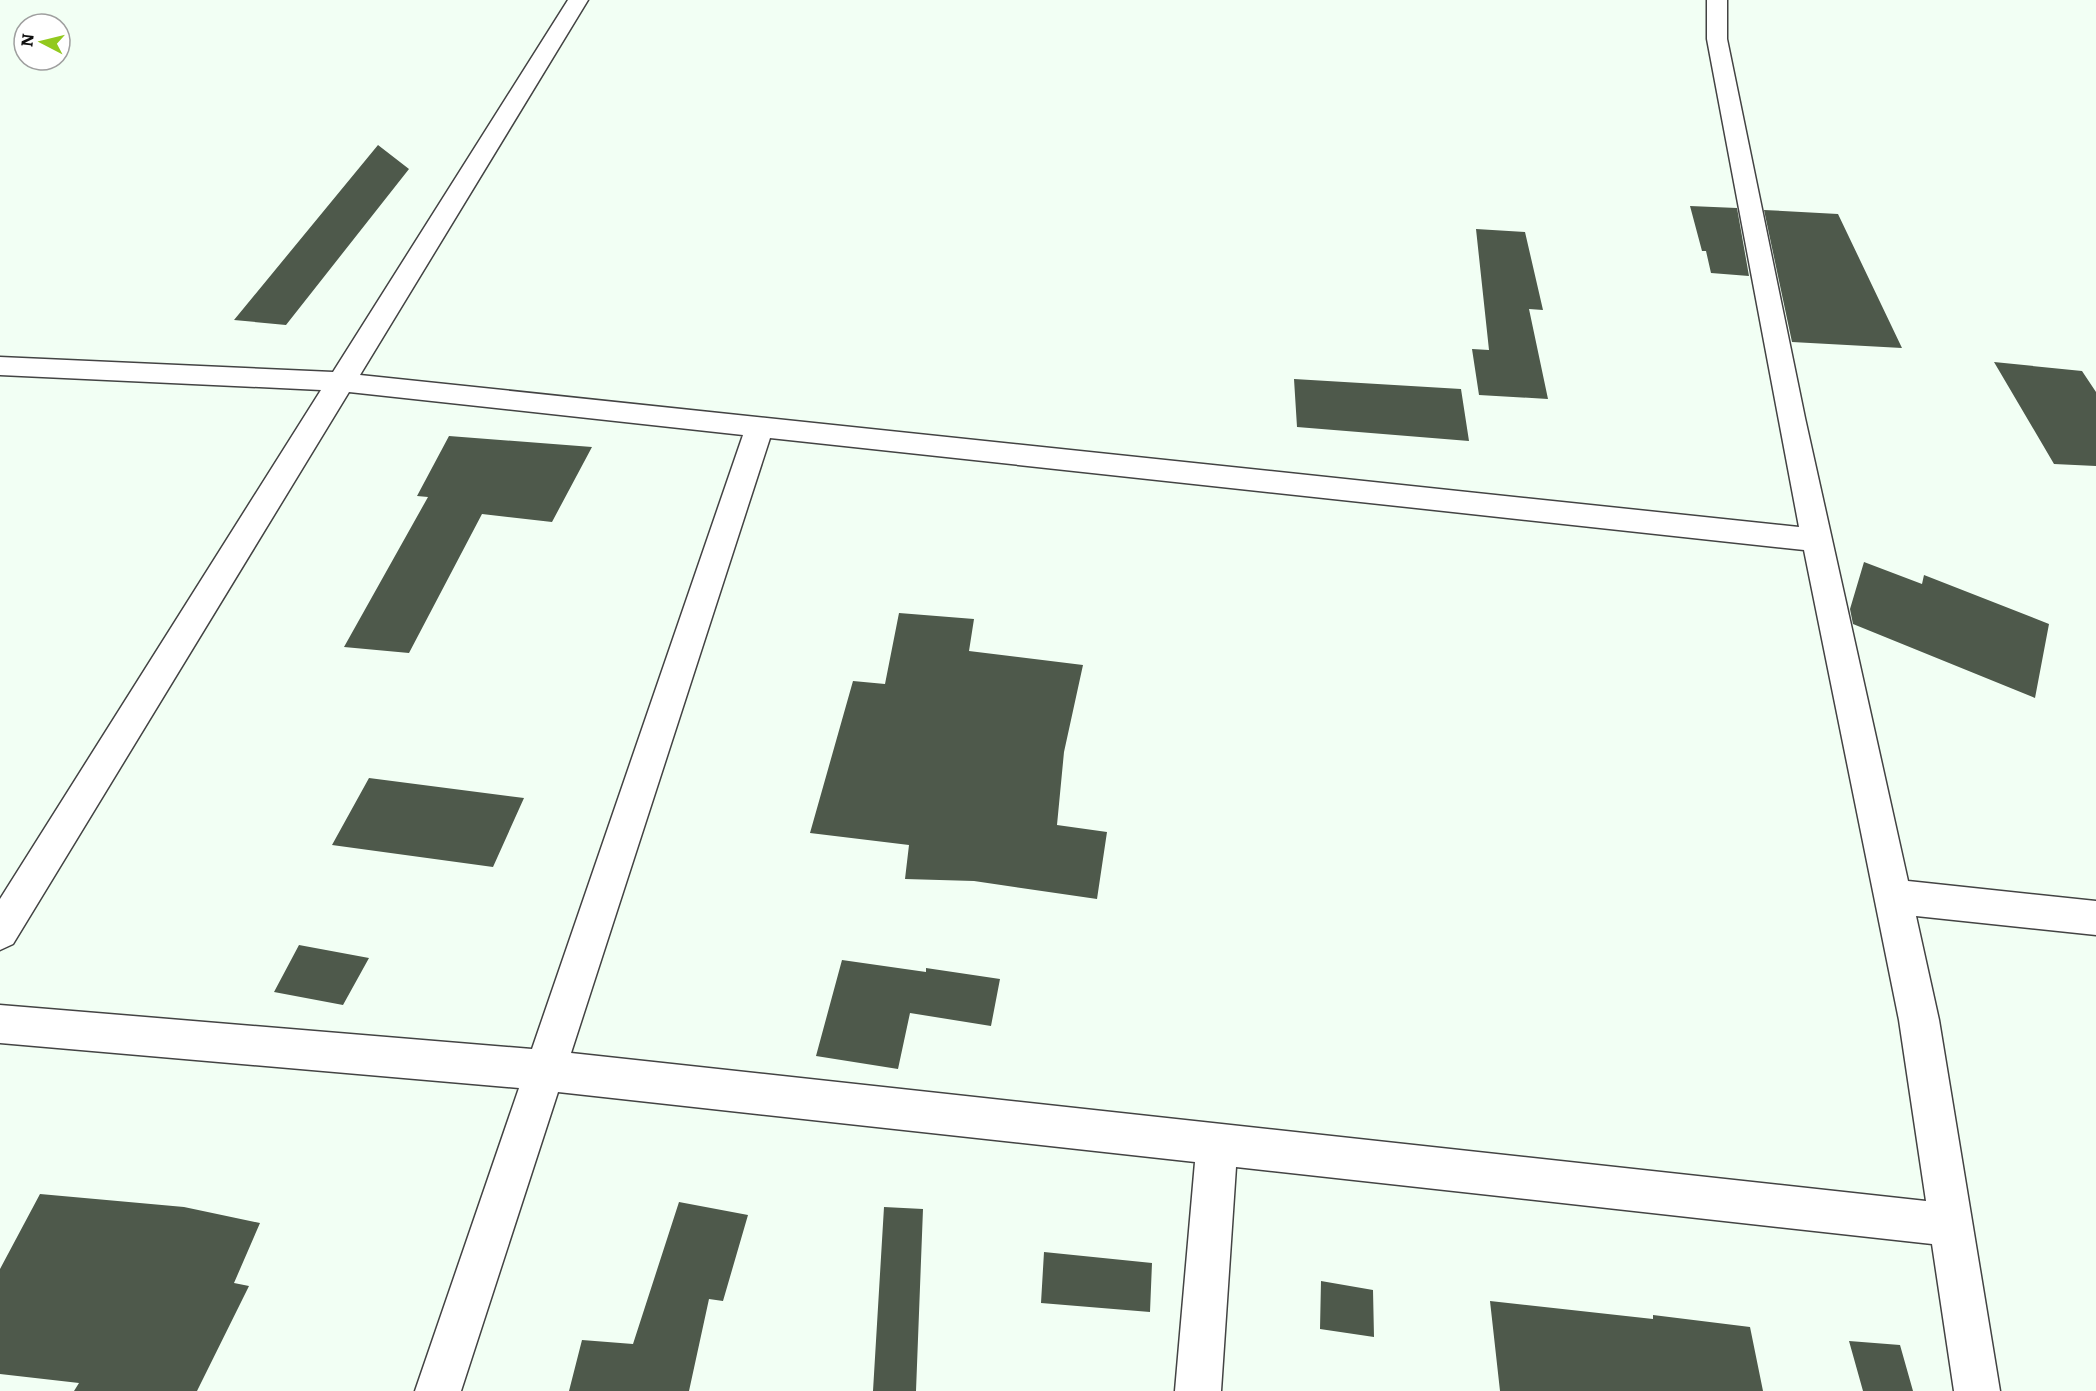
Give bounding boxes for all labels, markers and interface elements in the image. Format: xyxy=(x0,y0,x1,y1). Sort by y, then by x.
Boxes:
north arrow xyxy=(12,12,72,72)
text: N xyxy=(13,32,39,48)

